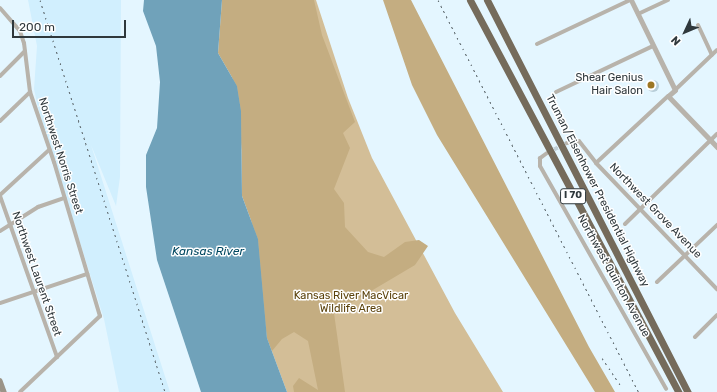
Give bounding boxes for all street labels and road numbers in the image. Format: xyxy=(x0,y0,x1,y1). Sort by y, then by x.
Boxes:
street label: Truman/Eisenhower Presidential Highway xyxy=(542,92,652,290)
street label: Northwest Norris Street xyxy=(35,96,85,216)
street label: Northwest Grove Avenue xyxy=(606,161,704,261)
road number: I 70 xyxy=(560,188,586,204)
street label: Northwest Laurent Street xyxy=(8,210,64,338)
street label: Northwest Quinton Avenue xyxy=(574,212,652,340)

